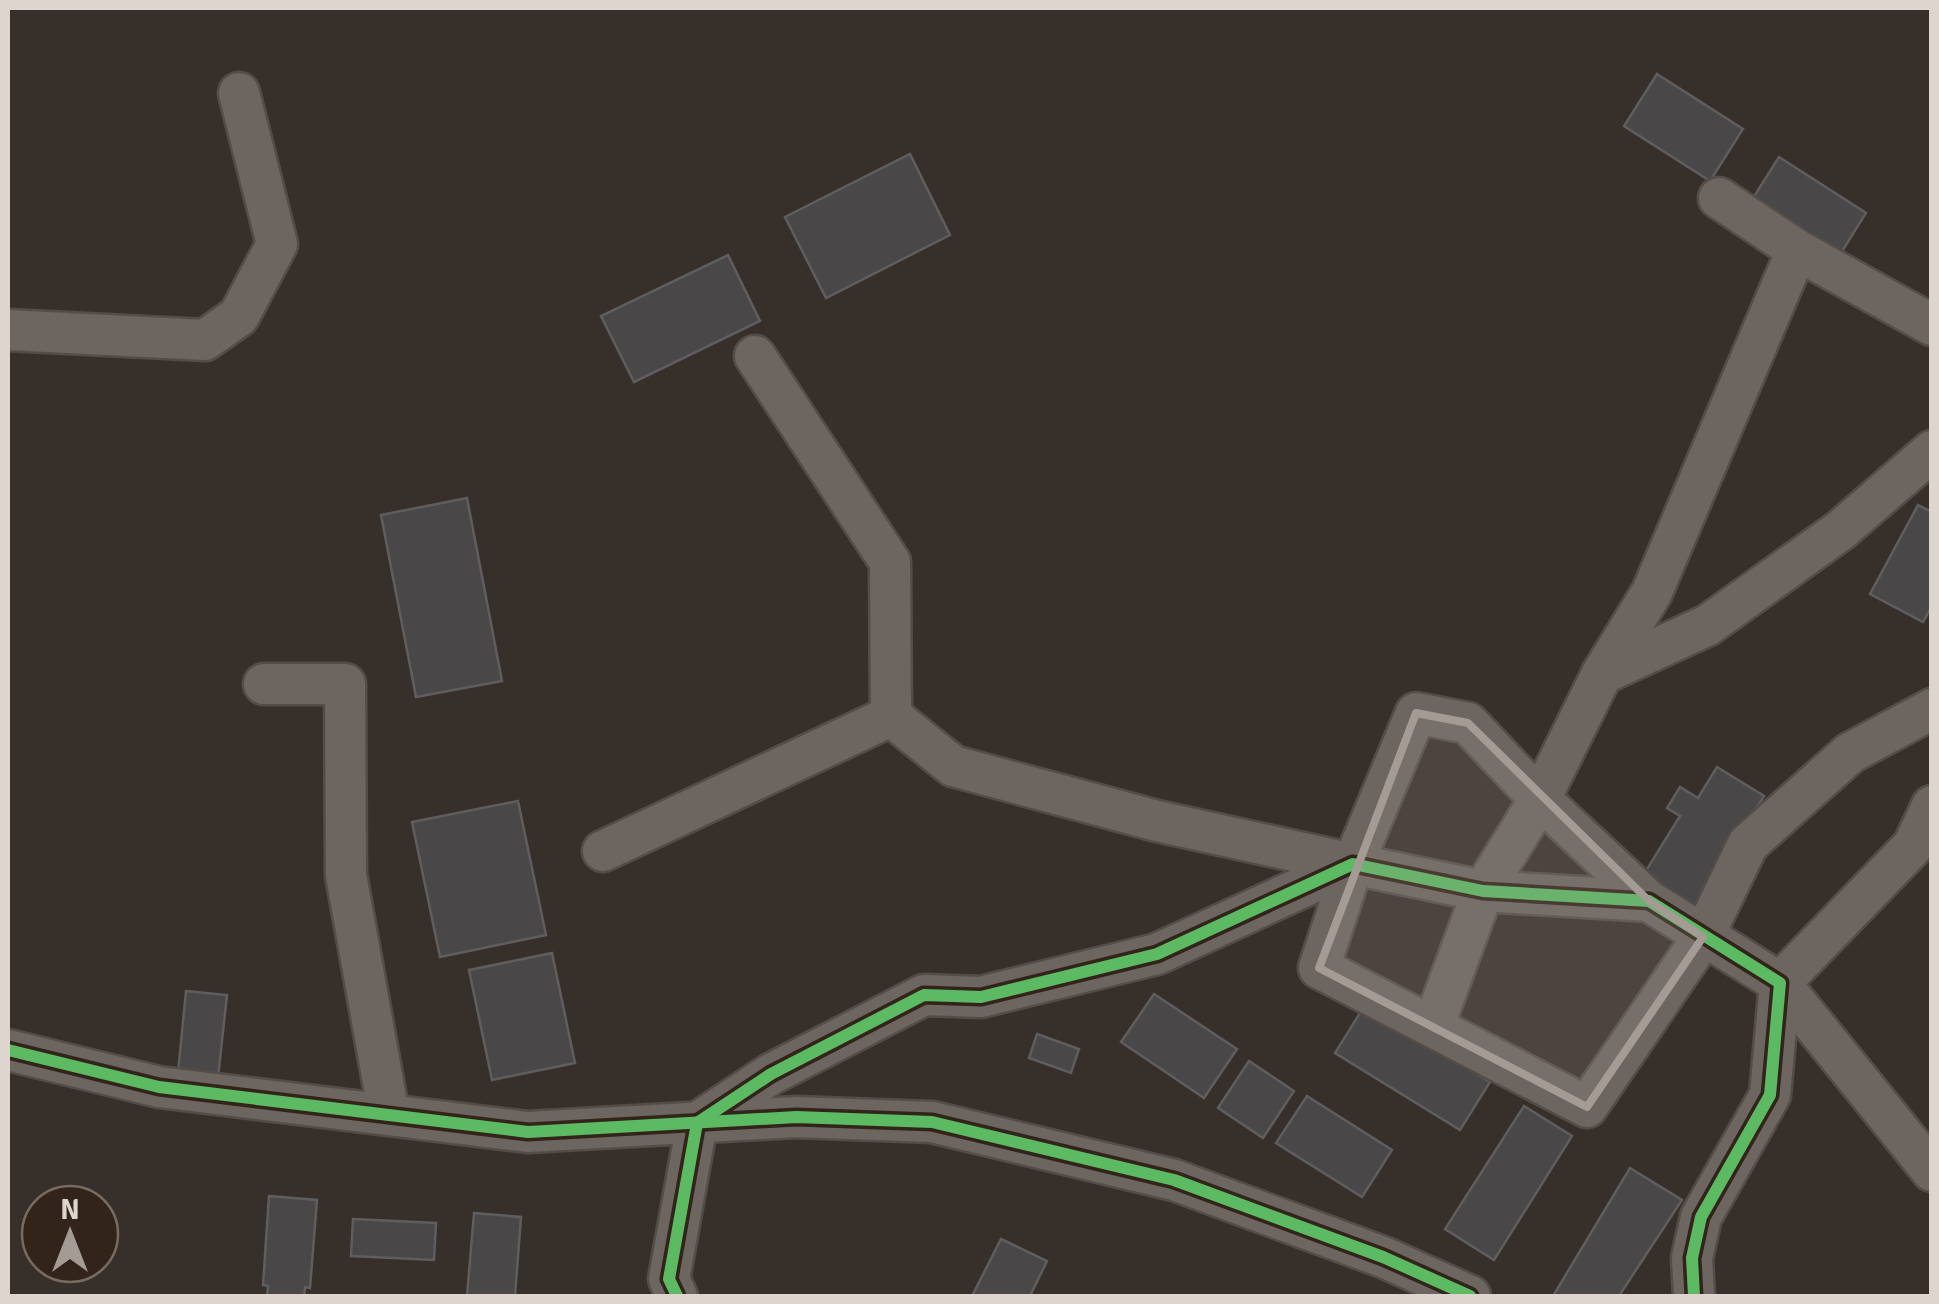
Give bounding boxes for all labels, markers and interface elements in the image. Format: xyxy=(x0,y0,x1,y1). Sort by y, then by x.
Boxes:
north arrow xyxy=(20,1184,120,1284)
text: N xyxy=(60,1193,80,1227)

